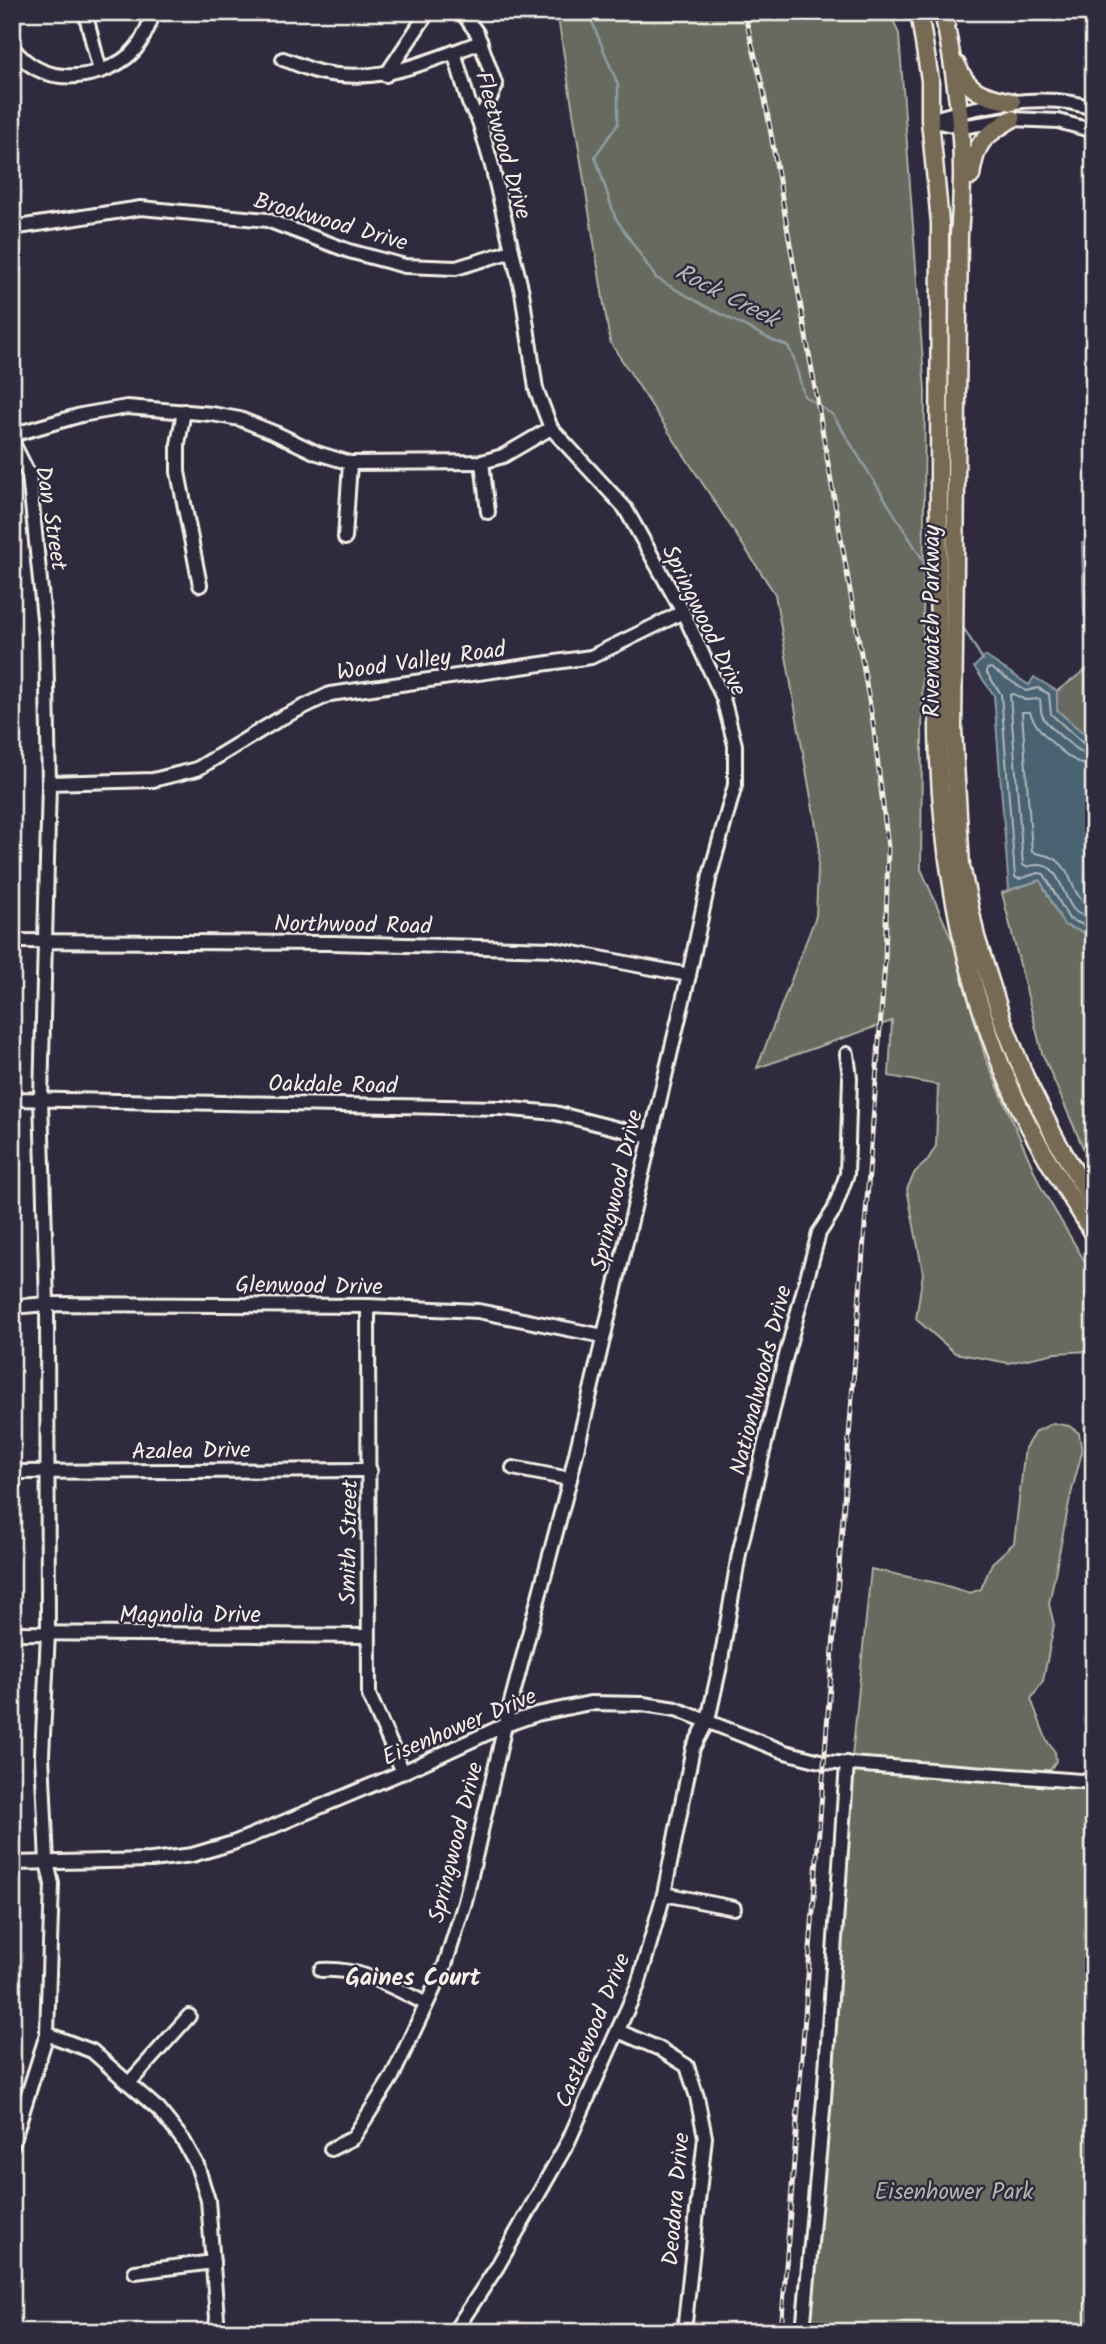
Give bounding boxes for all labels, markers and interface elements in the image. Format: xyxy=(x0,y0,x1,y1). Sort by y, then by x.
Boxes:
street label: Fleetwood Drive xyxy=(464,67,540,224)
street label: Brookwood Drive xyxy=(249,184,412,262)
water label: Rock Creek xyxy=(668,254,788,341)
street label: Dan Street xyxy=(24,463,76,574)
street label: Riverwatch Parkway xyxy=(915,525,951,717)
street label: Springwood Drive xyxy=(651,539,755,703)
street label: Wood Valley Road xyxy=(334,632,509,692)
street label: Northwood Road xyxy=(274,907,433,945)
street label: Oakdale Road xyxy=(268,1067,398,1105)
street label: Springwood Drive xyxy=(582,1106,654,1275)
street label: Glenwood Drive xyxy=(235,1268,383,1306)
street label: Nationalwoods Drive xyxy=(721,1282,803,1479)
street label: Azalea Drive xyxy=(131,1433,251,1471)
street label: Smith Street xyxy=(331,1478,369,1605)
street label: Magnolia Drive xyxy=(119,1598,261,1634)
street label: Eisenhower Drive xyxy=(377,1679,543,1777)
street label: Springwood Drive xyxy=(420,1758,494,1927)
street label: Castlewood Drive xyxy=(546,1948,641,2114)
district label: Gaines Court xyxy=(345,1959,482,1998)
street label: Deodara Drive xyxy=(653,2131,701,2267)
park label: Eisenhower Park xyxy=(875,2175,1033,2211)

